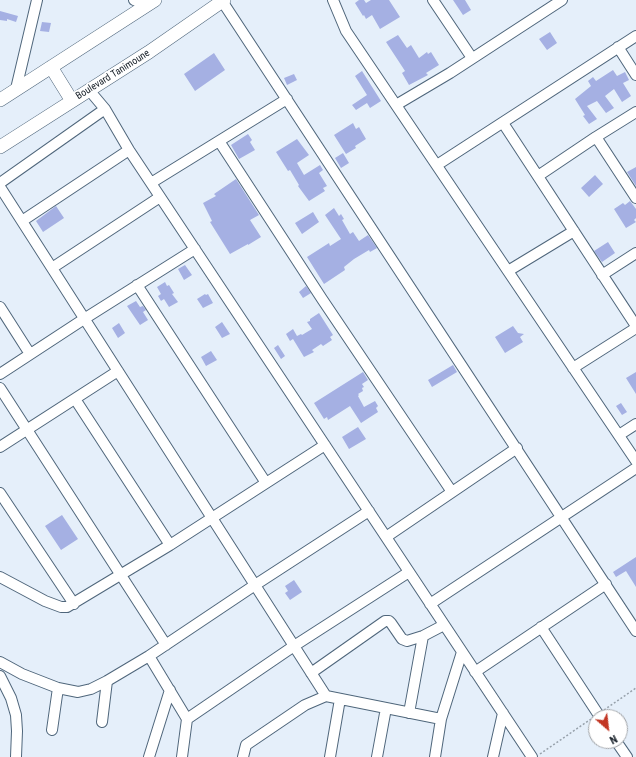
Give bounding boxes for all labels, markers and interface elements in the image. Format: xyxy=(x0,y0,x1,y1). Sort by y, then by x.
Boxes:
street label: Boulevard Tanimoune xyxy=(74,47,152,103)
north arrow xyxy=(588,709,628,749)
text: N xyxy=(607,732,619,746)

